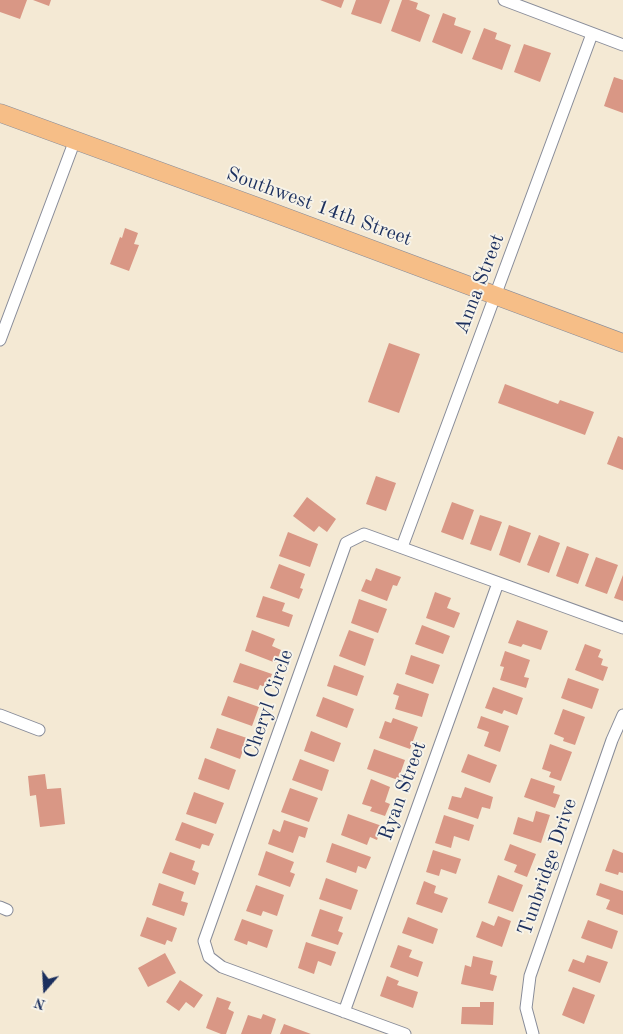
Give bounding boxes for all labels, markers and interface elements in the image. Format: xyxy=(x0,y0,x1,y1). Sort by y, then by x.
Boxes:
street label: Southwest 14th Street xyxy=(223,162,415,252)
street label: Anna Street xyxy=(450,231,510,337)
street label: Cheryl Circle xyxy=(239,646,299,762)
street label: Ryan Street xyxy=(374,738,432,844)
street label: Tunbridge Drive xyxy=(513,795,583,939)
north arrow xyxy=(20,964,70,1014)
text: N xyxy=(33,995,47,1012)

